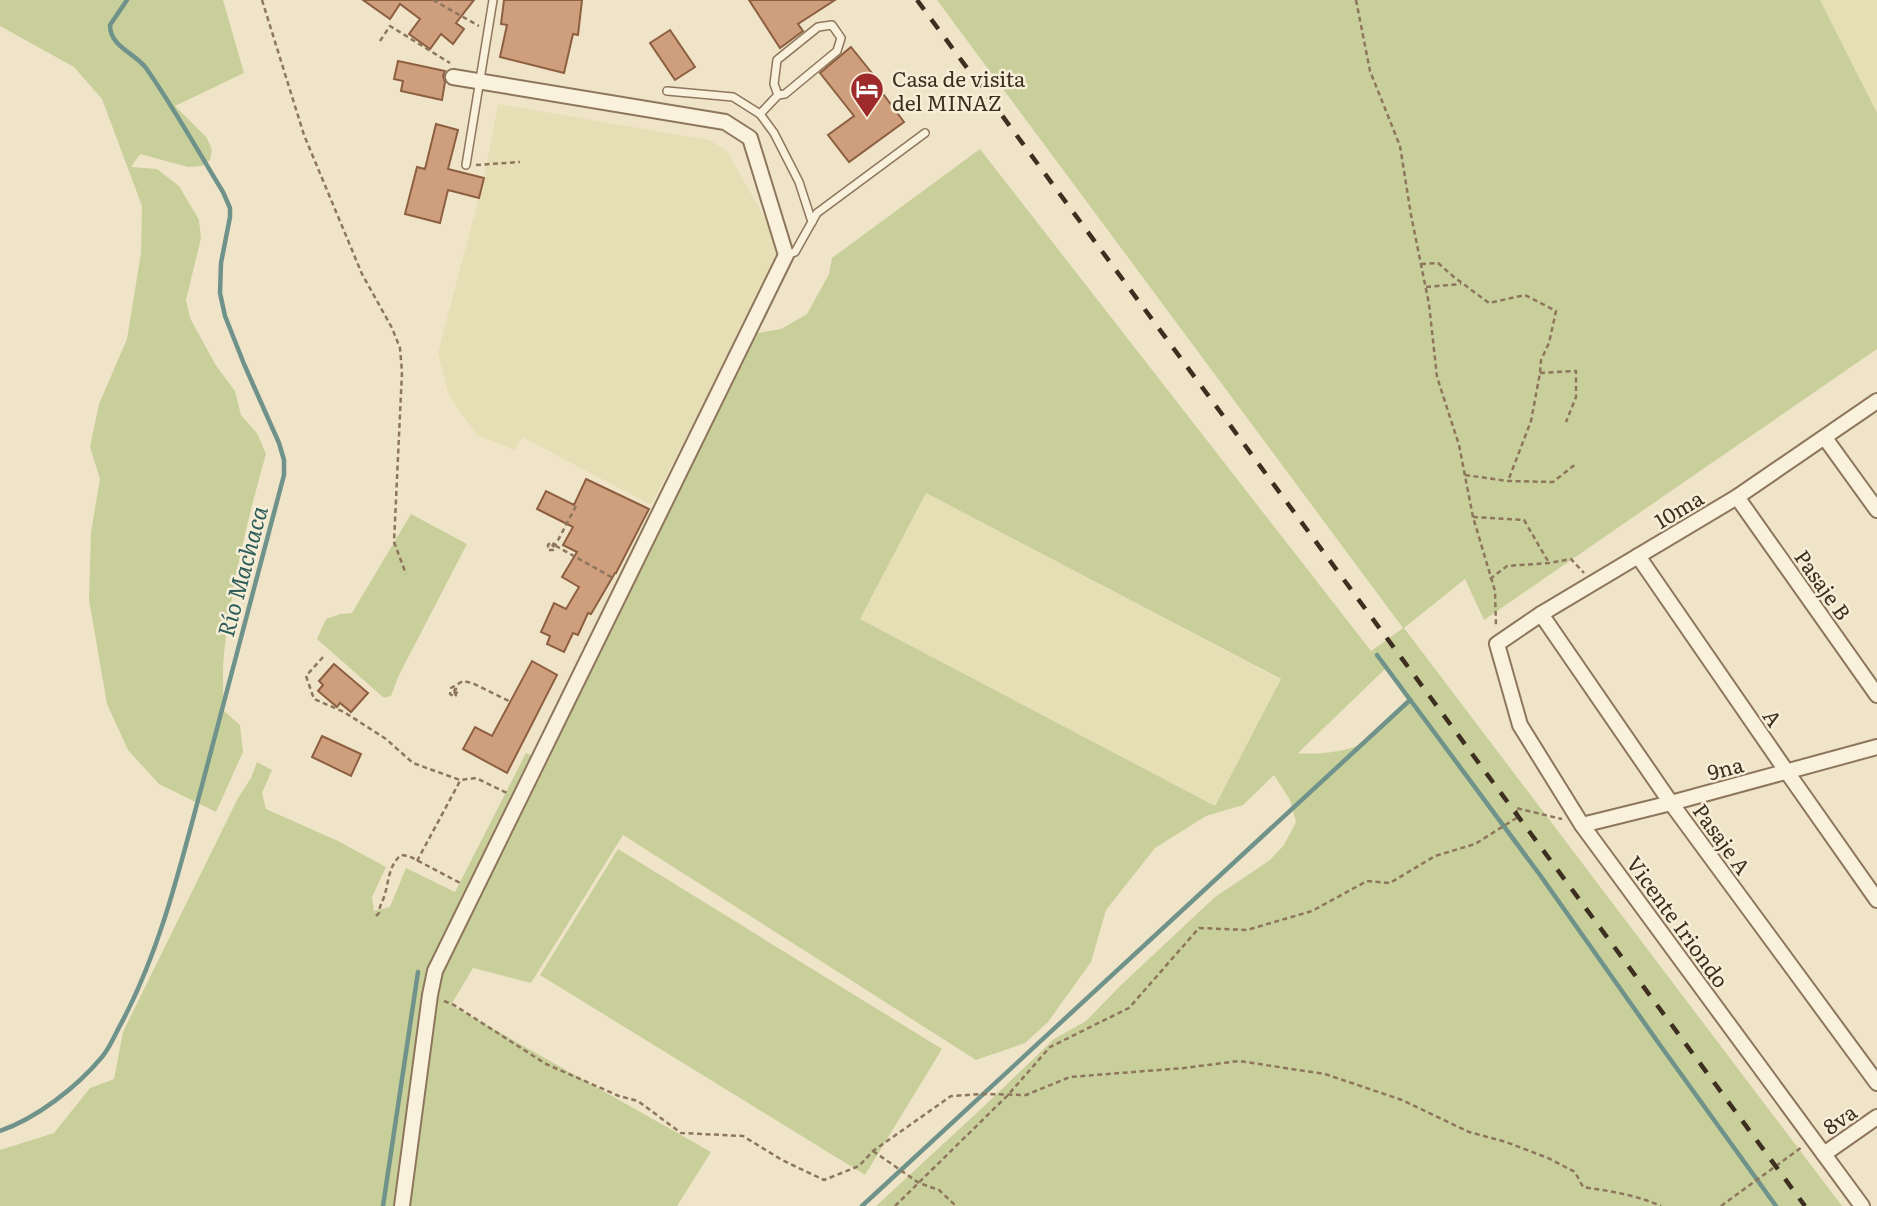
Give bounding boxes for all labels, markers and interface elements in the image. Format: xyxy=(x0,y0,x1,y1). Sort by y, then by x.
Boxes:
place label: Casa de visita del MINAZ xyxy=(892,62,1026,117)
hotel icon: Casa de visita del MINAZ xyxy=(848,70,886,119)
street label: 10ma xyxy=(1648,481,1709,535)
water label: Río Machaca xyxy=(207,502,275,640)
street label: Pasaje B xyxy=(1788,542,1860,626)
street label: A xyxy=(1757,702,1791,733)
street label: 9na xyxy=(1703,747,1747,787)
street label: Pasaje A xyxy=(1687,796,1760,880)
street label: Vicente Iriondo xyxy=(1621,849,1737,993)
street label: 8va xyxy=(1816,1095,1863,1141)

